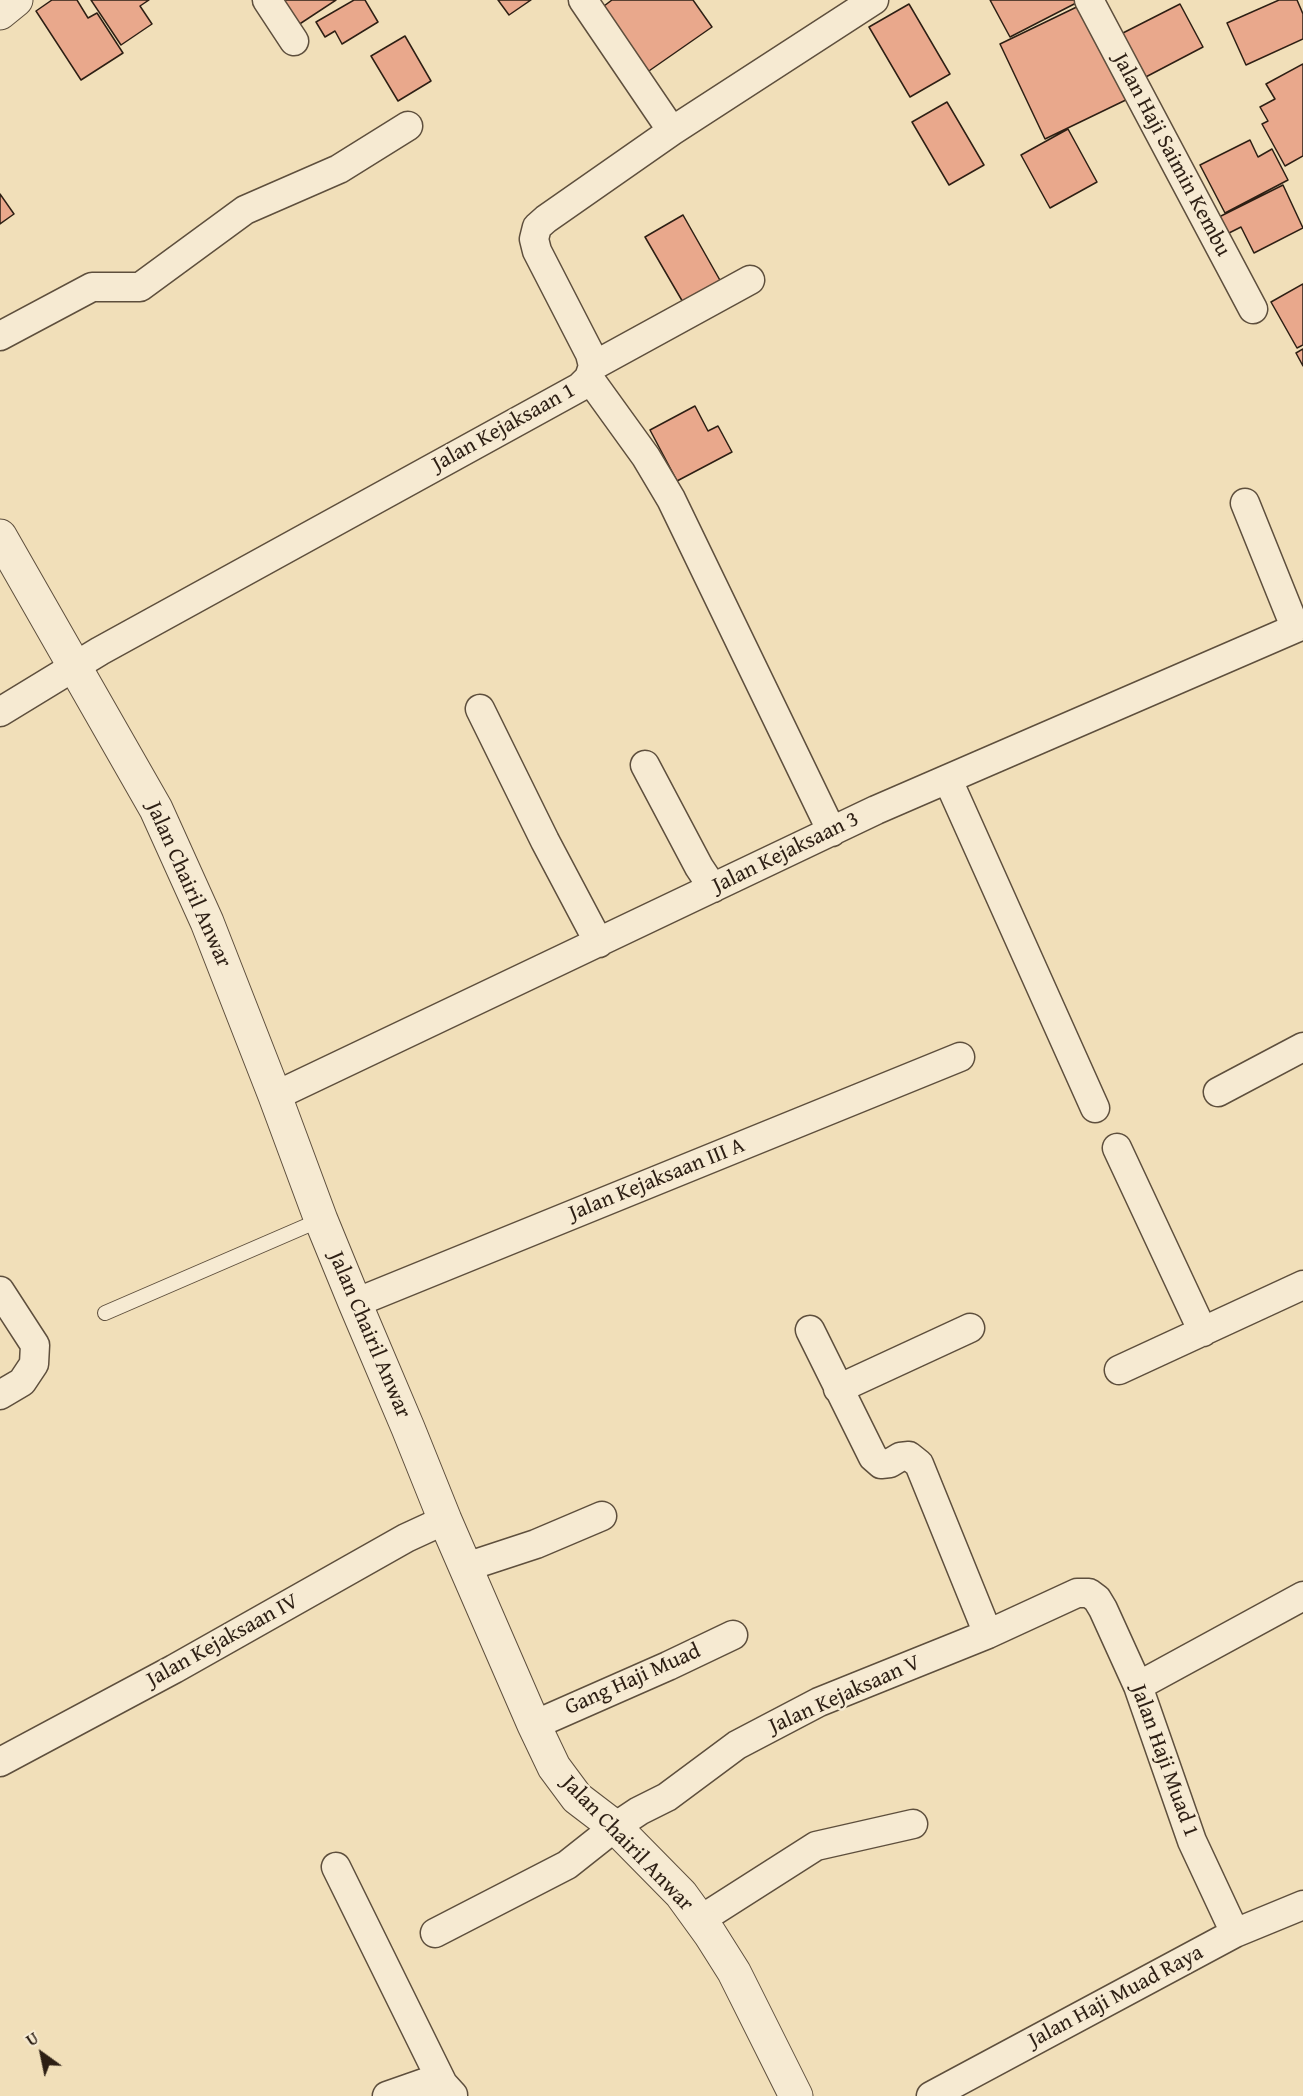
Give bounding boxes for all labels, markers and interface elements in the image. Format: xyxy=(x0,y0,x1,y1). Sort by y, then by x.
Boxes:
street label: Jalan Haji Saimin Kembu xyxy=(1106,49,1236,261)
street label: Jalan Kejaksaan 1 xyxy=(428,378,580,478)
street label: Jalan Chairil Anwar xyxy=(140,798,236,972)
street label: Jalan Kejaksaan 3 xyxy=(709,806,863,900)
street label: Jalan Kejaksaan III A xyxy=(565,1133,749,1227)
street label: Jalan Chairil Anwar xyxy=(322,1248,416,1422)
street label: Jalan Kejaksaan IV xyxy=(142,1588,304,1694)
street label: Gang Haji Muad xyxy=(561,1638,705,1722)
street label: Jalan Kejaksaan V xyxy=(765,1650,925,1740)
street label: Jalan Haji Muad 1 xyxy=(1124,1681,1204,1841)
street label: Jalan Chairil Anwar xyxy=(555,1771,699,1917)
street label: Jalan Haji Muad Raya xyxy=(1024,1940,1208,2054)
north arrow xyxy=(12,2024,72,2084)
text: U xyxy=(21,2026,43,2052)

